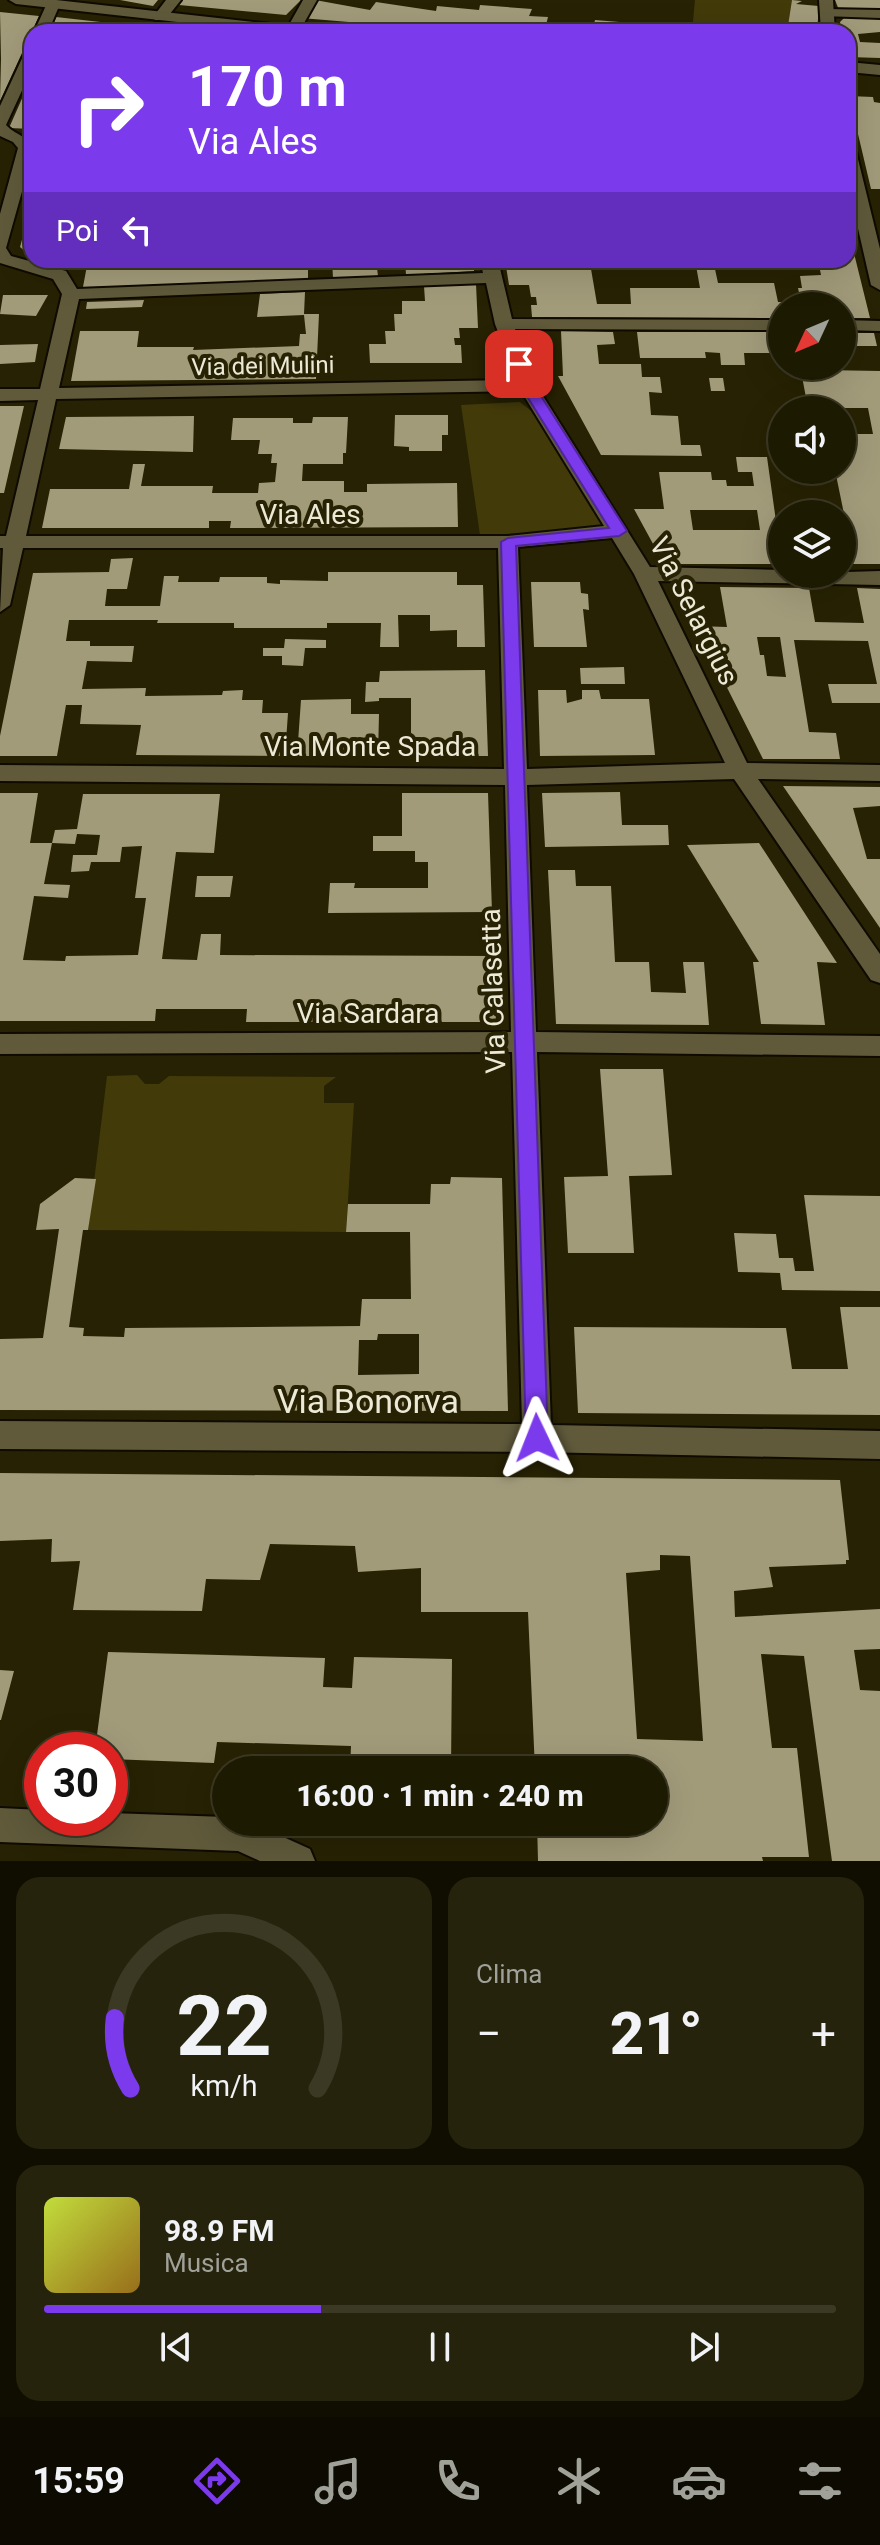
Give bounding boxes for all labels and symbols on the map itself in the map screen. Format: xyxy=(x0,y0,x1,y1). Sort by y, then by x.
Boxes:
north arrow xyxy=(768,292,856,380)
pin xyxy=(485,330,553,398)
street label: Via dei Mulini xyxy=(191,351,335,381)
street label: Via Ales xyxy=(259,498,361,531)
street label: Via Selargius xyxy=(643,531,745,691)
street label: Via Monte Spada xyxy=(264,730,476,763)
street label: Via Calasetta xyxy=(474,908,512,1074)
street label: Via Sardara xyxy=(296,997,440,1030)
street label: Via Bonorva xyxy=(277,1381,459,1421)
position arrow xyxy=(495,1396,579,1480)
speed limit sign: 30 xyxy=(24,1732,128,1836)

